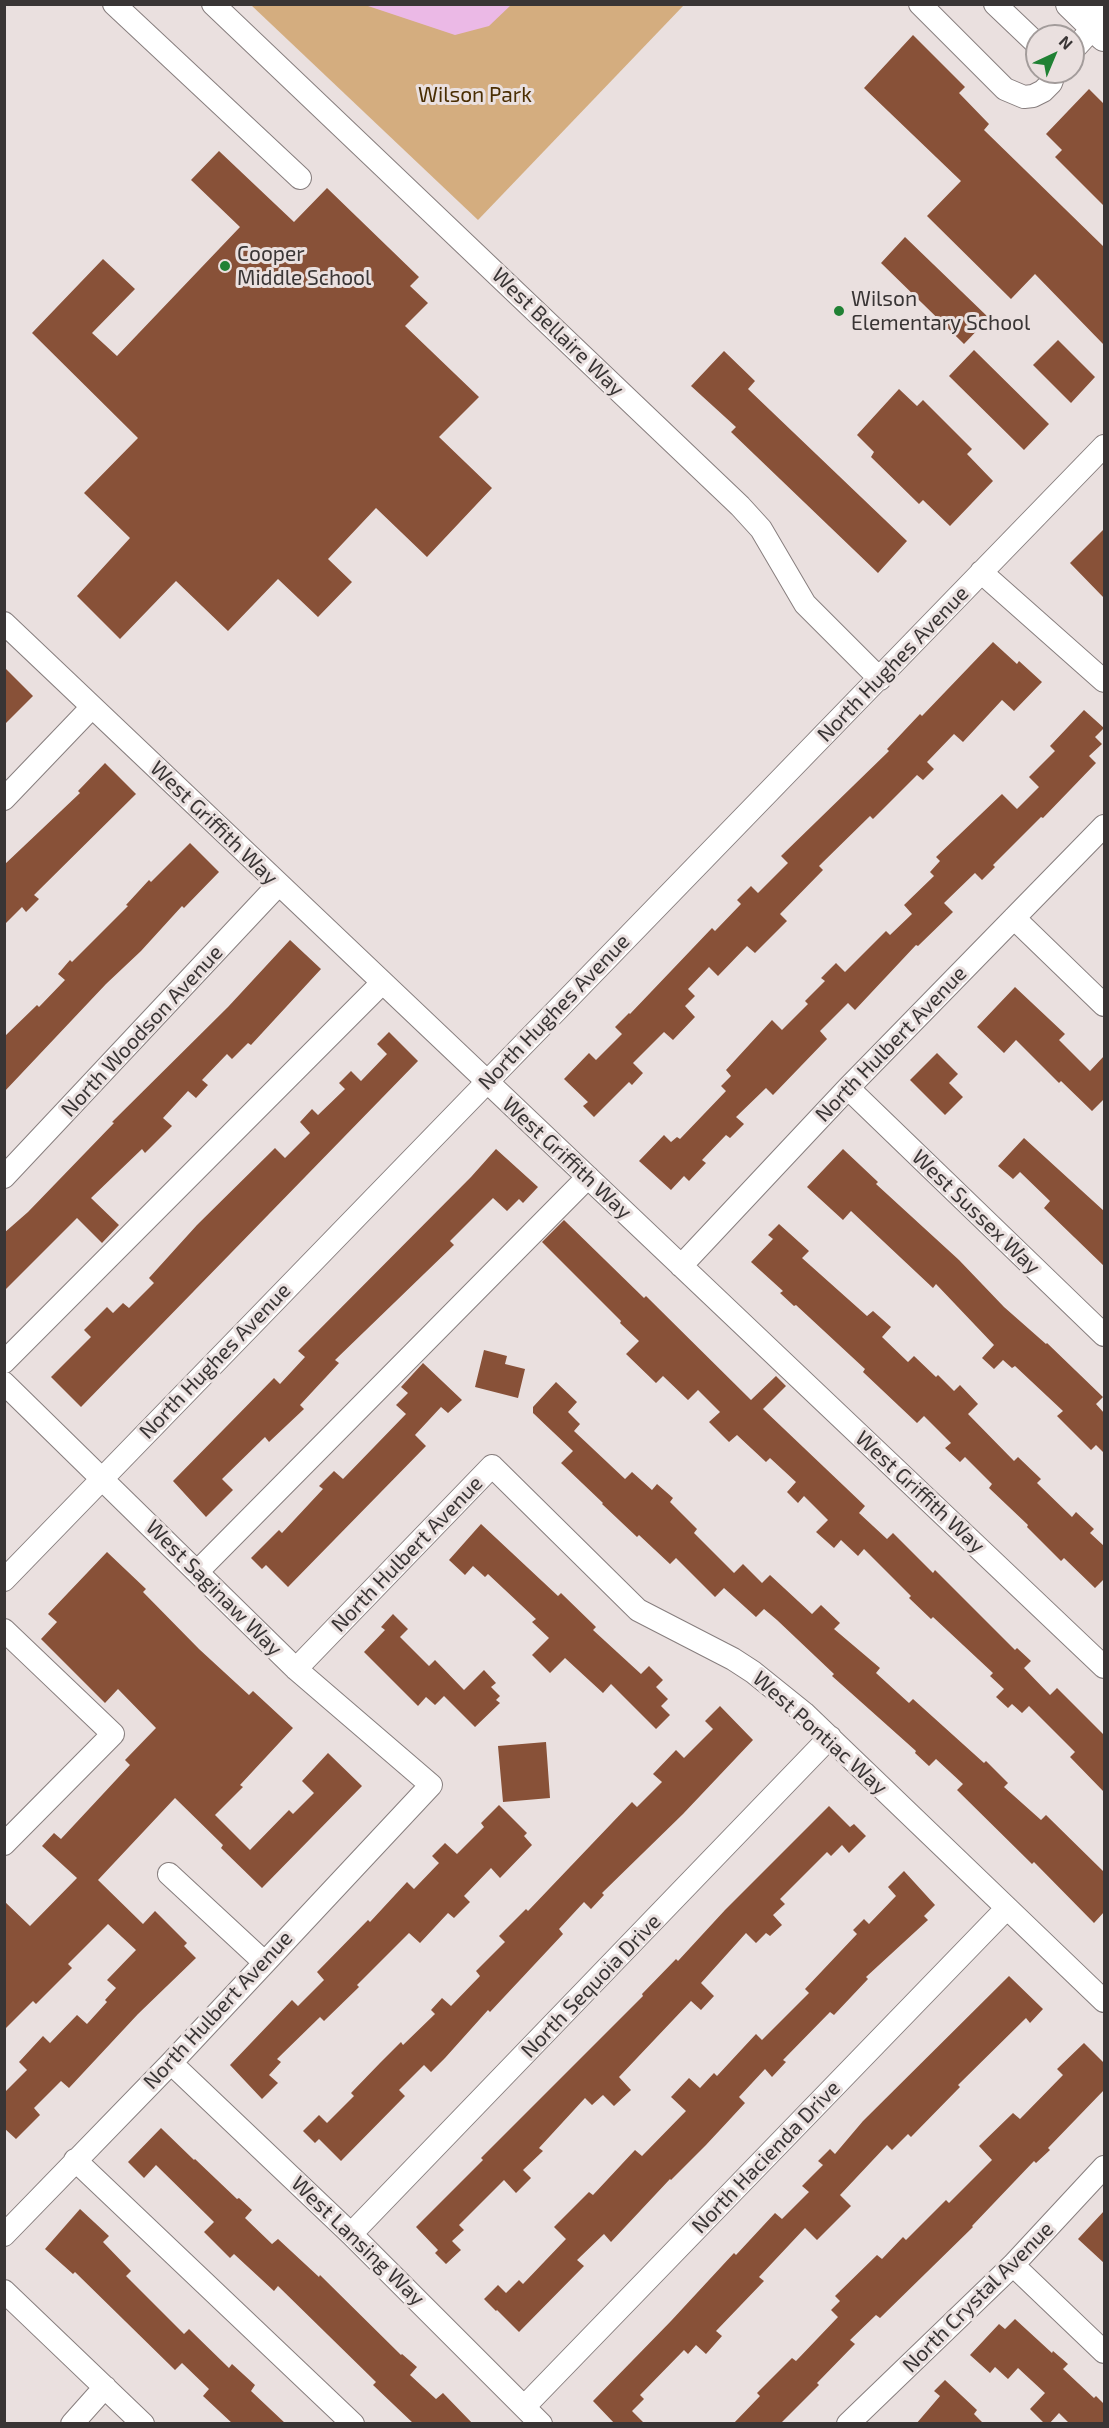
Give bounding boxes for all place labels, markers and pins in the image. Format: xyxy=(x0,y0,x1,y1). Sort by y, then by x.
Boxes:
place label: Cooper Middle School xyxy=(237,241,371,291)
marker: Cooper Middle School xyxy=(218,259,232,273)
place label: Wilson Elementary School xyxy=(851,286,1030,336)
marker: Wilson Elementary School xyxy=(832,304,846,318)

